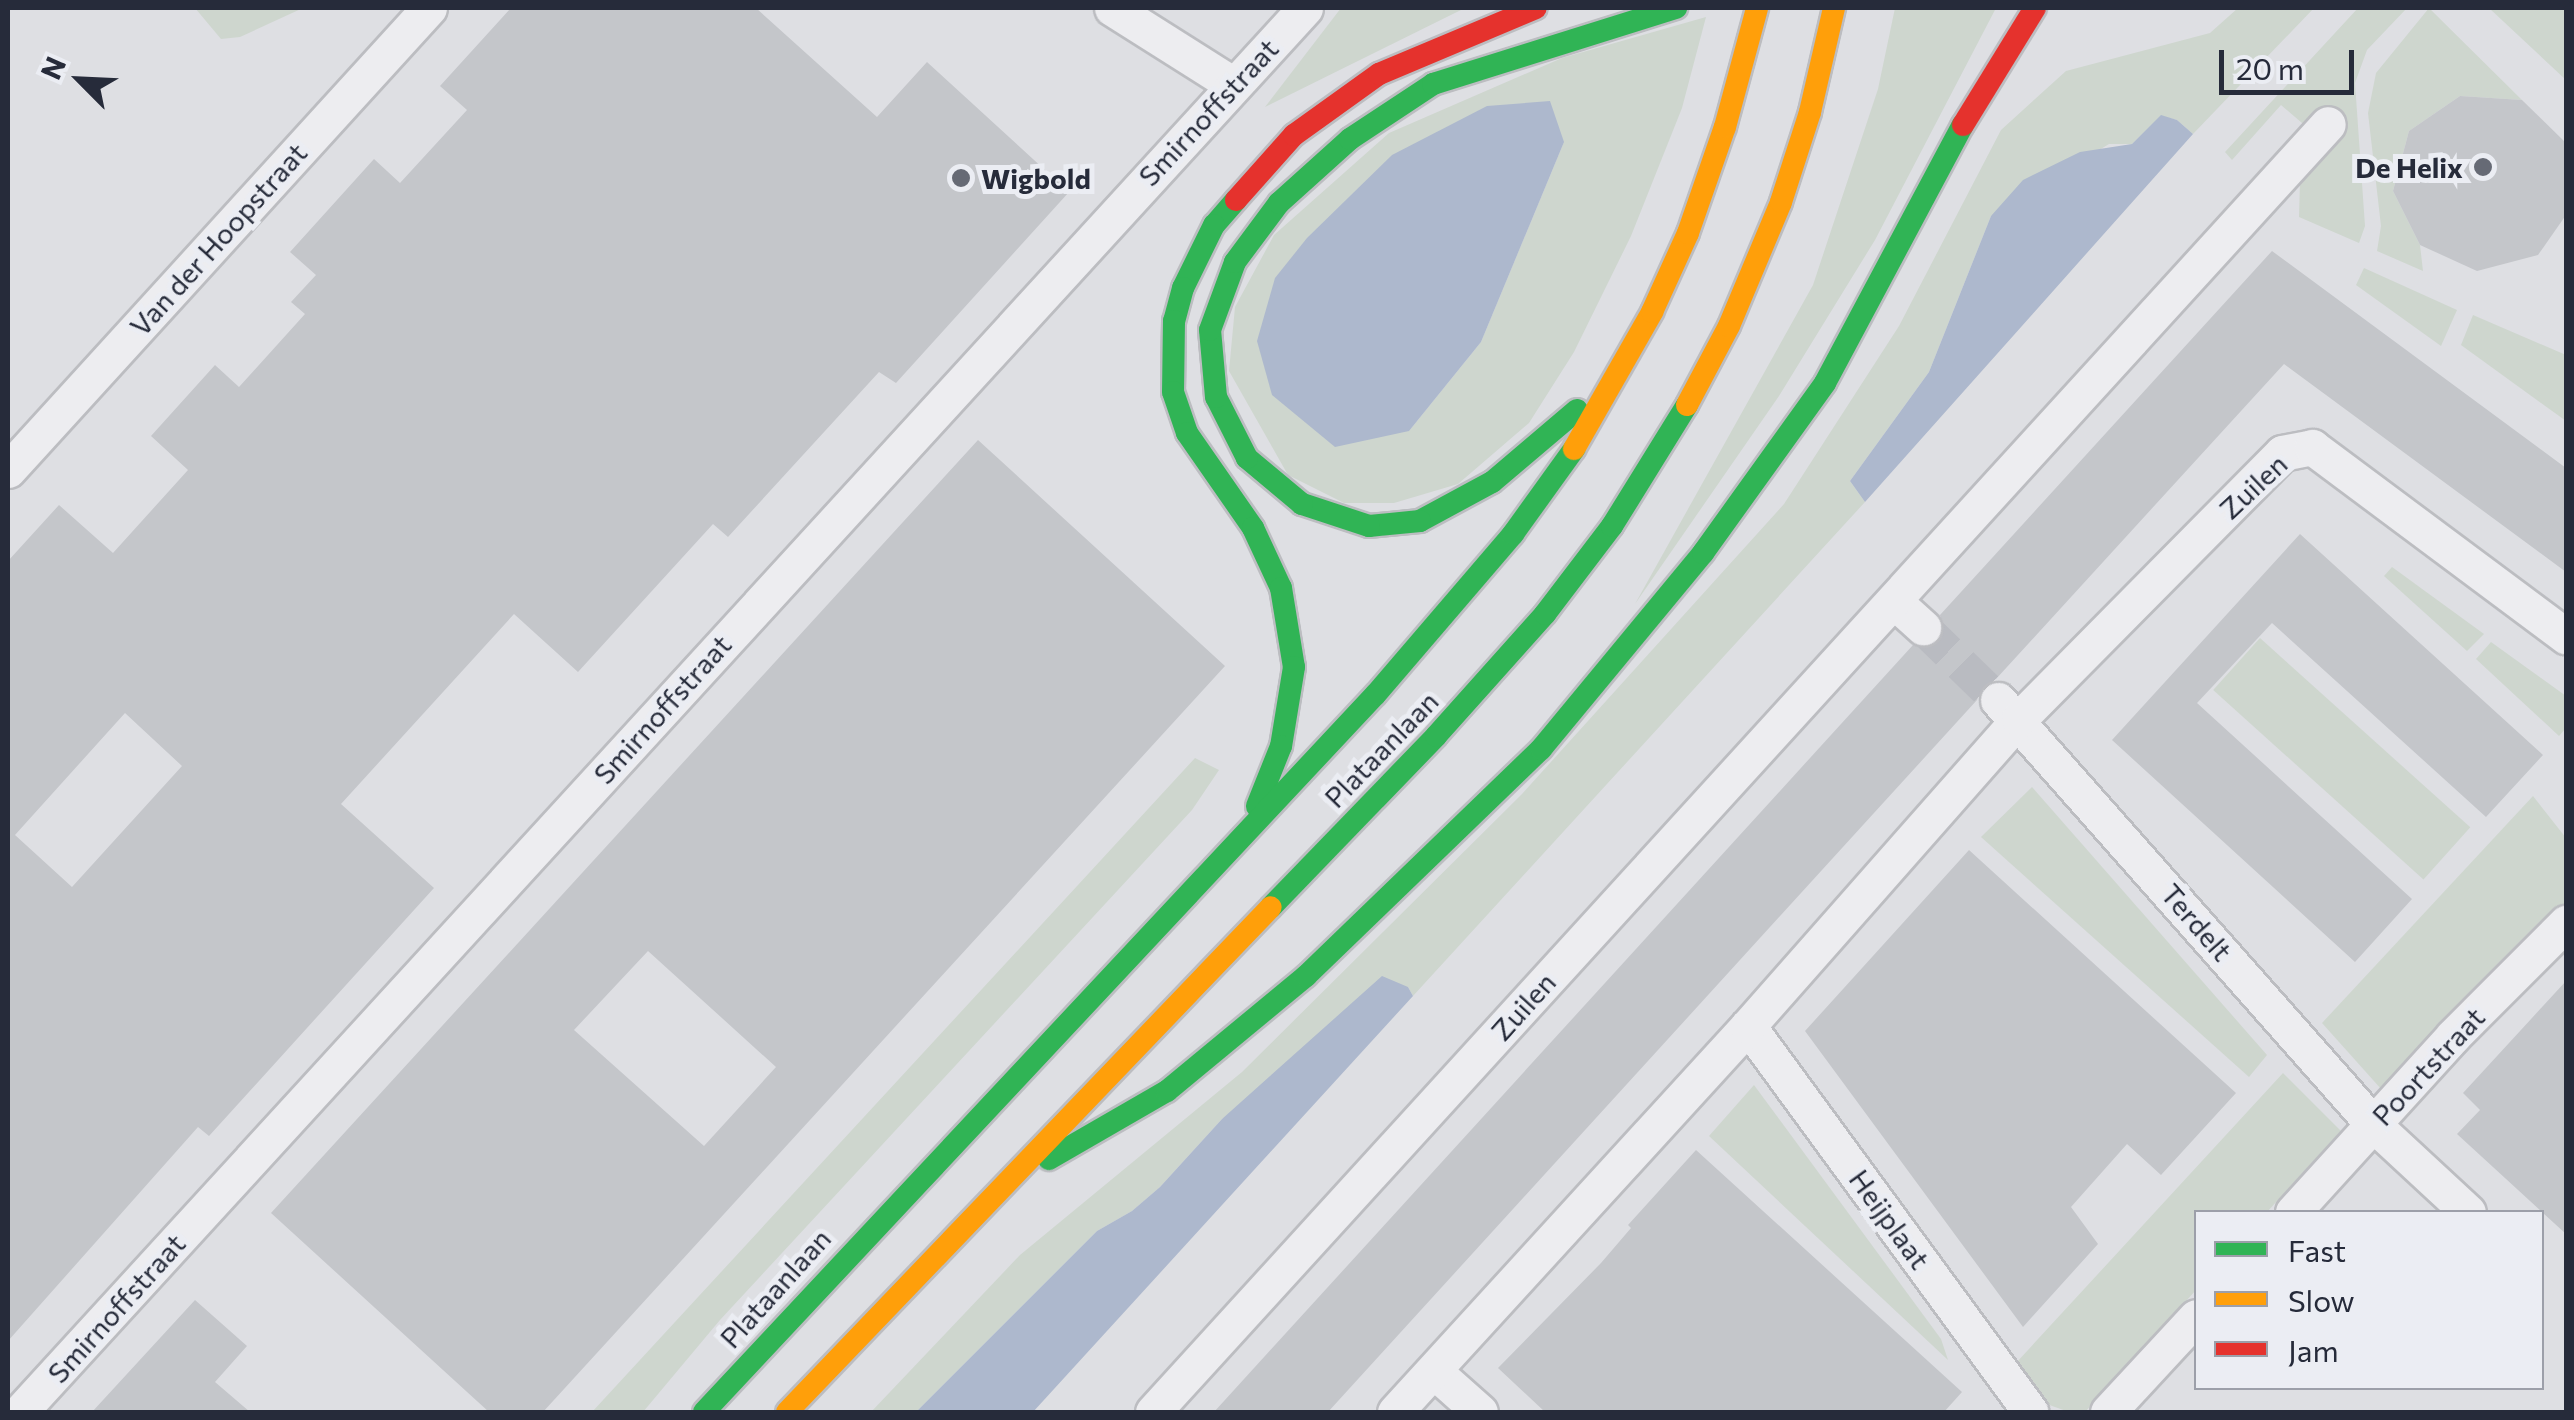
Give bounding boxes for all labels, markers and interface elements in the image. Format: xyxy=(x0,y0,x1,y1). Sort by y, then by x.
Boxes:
north arrow xyxy=(30,30,130,130)
scale bar xyxy=(2224,30,2359,92)
street label: Smirnoffstraat xyxy=(1131,32,1285,192)
text: 20 m xyxy=(2236,49,2304,86)
text: N xyxy=(33,51,72,84)
street label: Van der Hoopstraat xyxy=(123,136,313,342)
place label: De Helix xyxy=(2355,150,2463,184)
marker: De Helix xyxy=(2472,156,2494,178)
place label: Wigbold xyxy=(981,161,1091,195)
marker: Wigbold xyxy=(950,167,972,189)
street label: Zuilen xyxy=(2212,447,2294,525)
street label: Smirnoffstraat xyxy=(586,628,738,790)
street label: Plataanlaan xyxy=(1317,684,1445,814)
street label: Terdelt xyxy=(2155,877,2239,967)
street label: Zuilen xyxy=(1484,965,1562,1047)
street label: Poortstraat xyxy=(2365,1000,2491,1132)
street label: Heijplaat xyxy=(1843,1163,1937,1275)
legend xyxy=(2194,1210,2544,1390)
street label: Plataanlaan xyxy=(713,1222,837,1354)
street label: Smirnoffstraat xyxy=(40,1227,192,1389)
text: Fast xyxy=(2288,1231,2346,1268)
text: Slow xyxy=(2288,1281,2355,1318)
text: Jam xyxy=(2288,1331,2339,1368)

